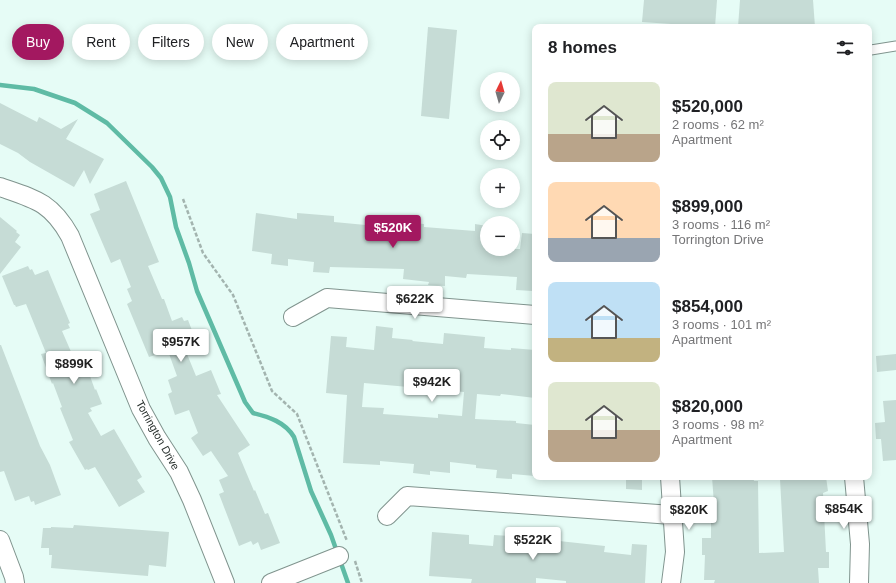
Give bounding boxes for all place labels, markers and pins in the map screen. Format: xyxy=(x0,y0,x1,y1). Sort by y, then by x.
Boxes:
pin: $520K xyxy=(365,215,421,249)
pin: $622K xyxy=(387,286,443,320)
pin: $957K xyxy=(153,329,209,363)
pin: $899K xyxy=(46,351,102,385)
pin: $942K xyxy=(404,369,460,403)
pin: $854K xyxy=(816,496,872,530)
pin: $820K xyxy=(661,497,717,531)
pin: $522K xyxy=(505,527,561,561)

